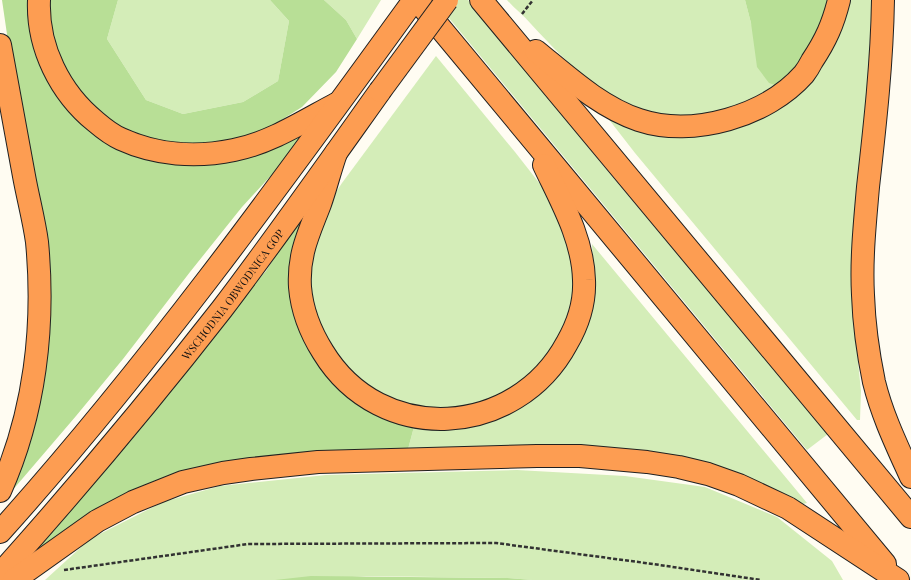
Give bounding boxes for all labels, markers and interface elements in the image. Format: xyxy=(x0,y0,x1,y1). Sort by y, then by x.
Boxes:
street label: WSCHODNIA OBWODNICA GOP xyxy=(177,225,287,363)

